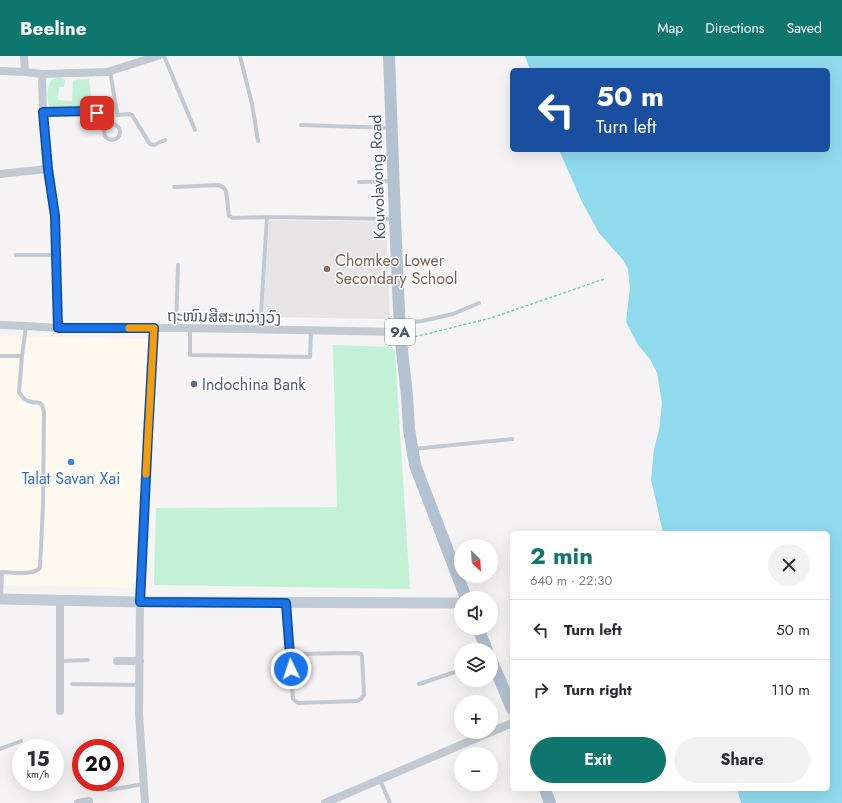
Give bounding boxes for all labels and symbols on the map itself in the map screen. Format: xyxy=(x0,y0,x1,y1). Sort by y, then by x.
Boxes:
pin xyxy=(80,96,114,130)
street label: Kouvolavong Road xyxy=(364,114,391,240)
place label: Chomkeo Lower Secondary School xyxy=(335,249,457,290)
marker: Chomkeo Lower Secondary School xyxy=(322,264,332,274)
street label: ຖະໜົນສີສະຫວ່າງວົງ xyxy=(167,304,281,329)
road number: 9A xyxy=(385,319,415,345)
place label: Indochina Bank xyxy=(202,373,306,396)
marker: Indochina Bank xyxy=(189,379,199,389)
marker: Talat Savan Xai xyxy=(66,457,76,467)
place label: Talat Savan Xai xyxy=(22,467,120,490)
north arrow xyxy=(454,539,498,583)
position arrow xyxy=(270,648,312,690)
speed limit sign: 20 xyxy=(72,739,124,791)

